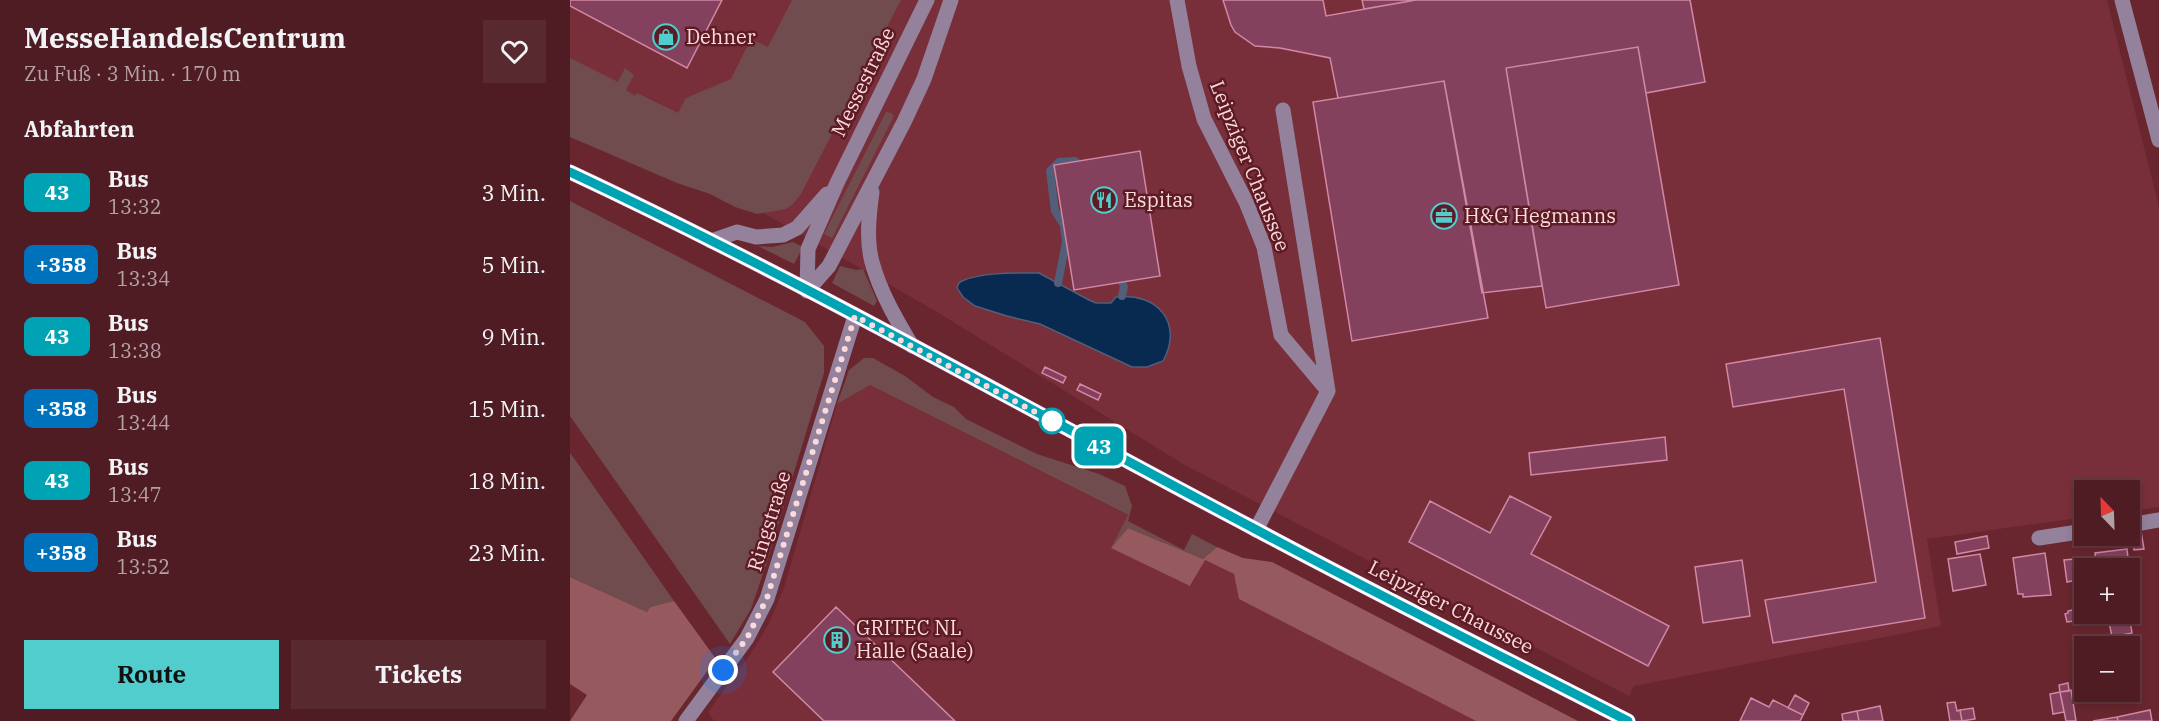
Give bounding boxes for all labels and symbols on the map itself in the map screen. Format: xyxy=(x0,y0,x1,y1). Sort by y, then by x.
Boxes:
shop icon: Dehner xyxy=(651,22,681,52)
place label: Dehner xyxy=(686,23,756,50)
street label: Messestraße xyxy=(824,23,901,141)
street label: Leipziger Chaussee xyxy=(1204,76,1297,255)
restaurant icon: Espitas xyxy=(1089,185,1119,215)
place label: Espitas xyxy=(1124,186,1193,213)
office icon: H&G Hegmanns xyxy=(1429,201,1459,231)
place label: H&G Hegmanns xyxy=(1464,202,1616,229)
unlabelled marker xyxy=(1039,408,1065,434)
line badge: 43 xyxy=(1072,426,1126,466)
street label: Ringstraße xyxy=(740,467,797,574)
north arrow xyxy=(2074,480,2140,546)
street label: Leipziger Chaussee xyxy=(1364,553,1538,660)
place label: GRITEC NL Halle (Saale) xyxy=(856,614,974,664)
building icon: GRITEC NL Halle (Saale) xyxy=(822,625,852,655)
your location xyxy=(708,655,738,685)

